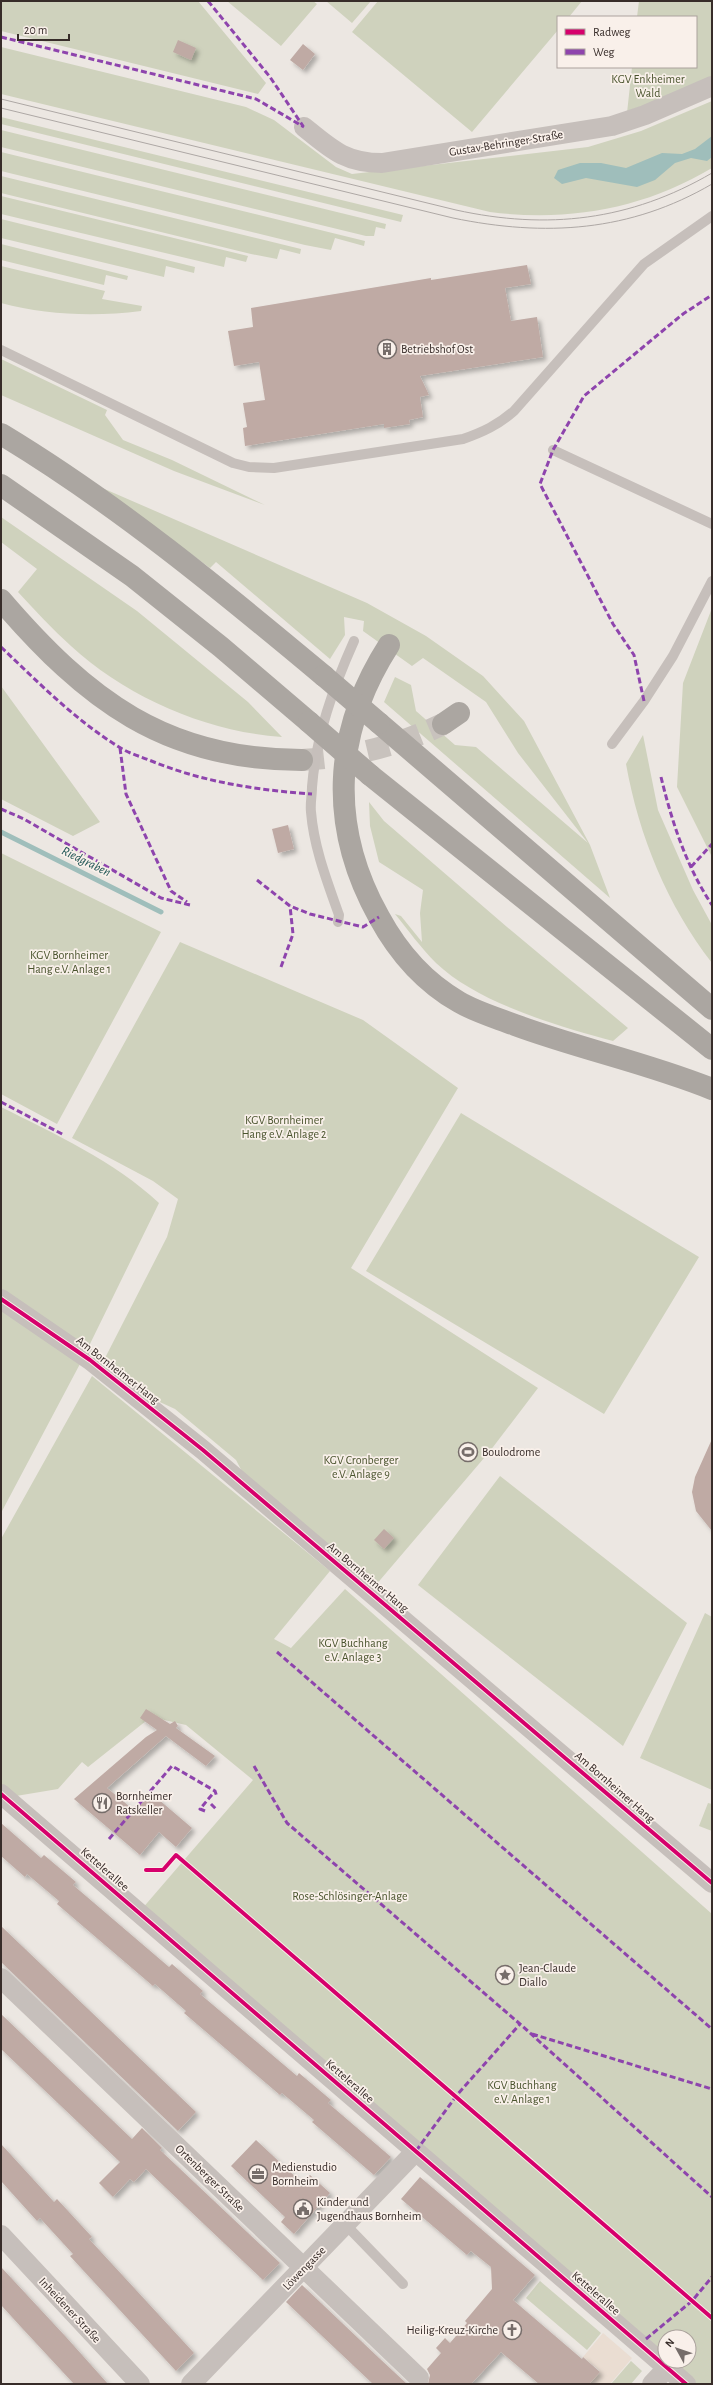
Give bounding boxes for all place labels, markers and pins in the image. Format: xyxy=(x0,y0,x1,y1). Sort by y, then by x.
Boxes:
building icon: Betriebshof Ost xyxy=(376,338,398,360)
place label: Betriebshof Ost xyxy=(401,343,473,355)
sports icon: Boulodrome xyxy=(457,1441,479,1463)
place label: Boulodrome xyxy=(482,1446,540,1458)
place label: Bornheimer Ratskeller xyxy=(116,1790,172,1816)
restaurant icon: Bornheimer Ratskeller xyxy=(91,1792,113,1814)
place label: Jean-Claude Diallo xyxy=(519,1962,576,1988)
place icon: Jean-Claude Diallo xyxy=(494,1964,516,1986)
place label: Medienstudio Bornheim xyxy=(272,2161,337,2187)
office icon: Medienstudio Bornheim xyxy=(247,2163,269,2185)
place label: Kinder und Jugendhaus Bornheim xyxy=(317,2196,421,2222)
public building icon: Kinder und Jugendhaus Bornheim xyxy=(292,2198,314,2220)
church icon: Heilig-Kreuz-Kirche xyxy=(501,2319,523,2341)
place label: Heilig-Kreuz-Kirche xyxy=(407,2324,498,2336)

